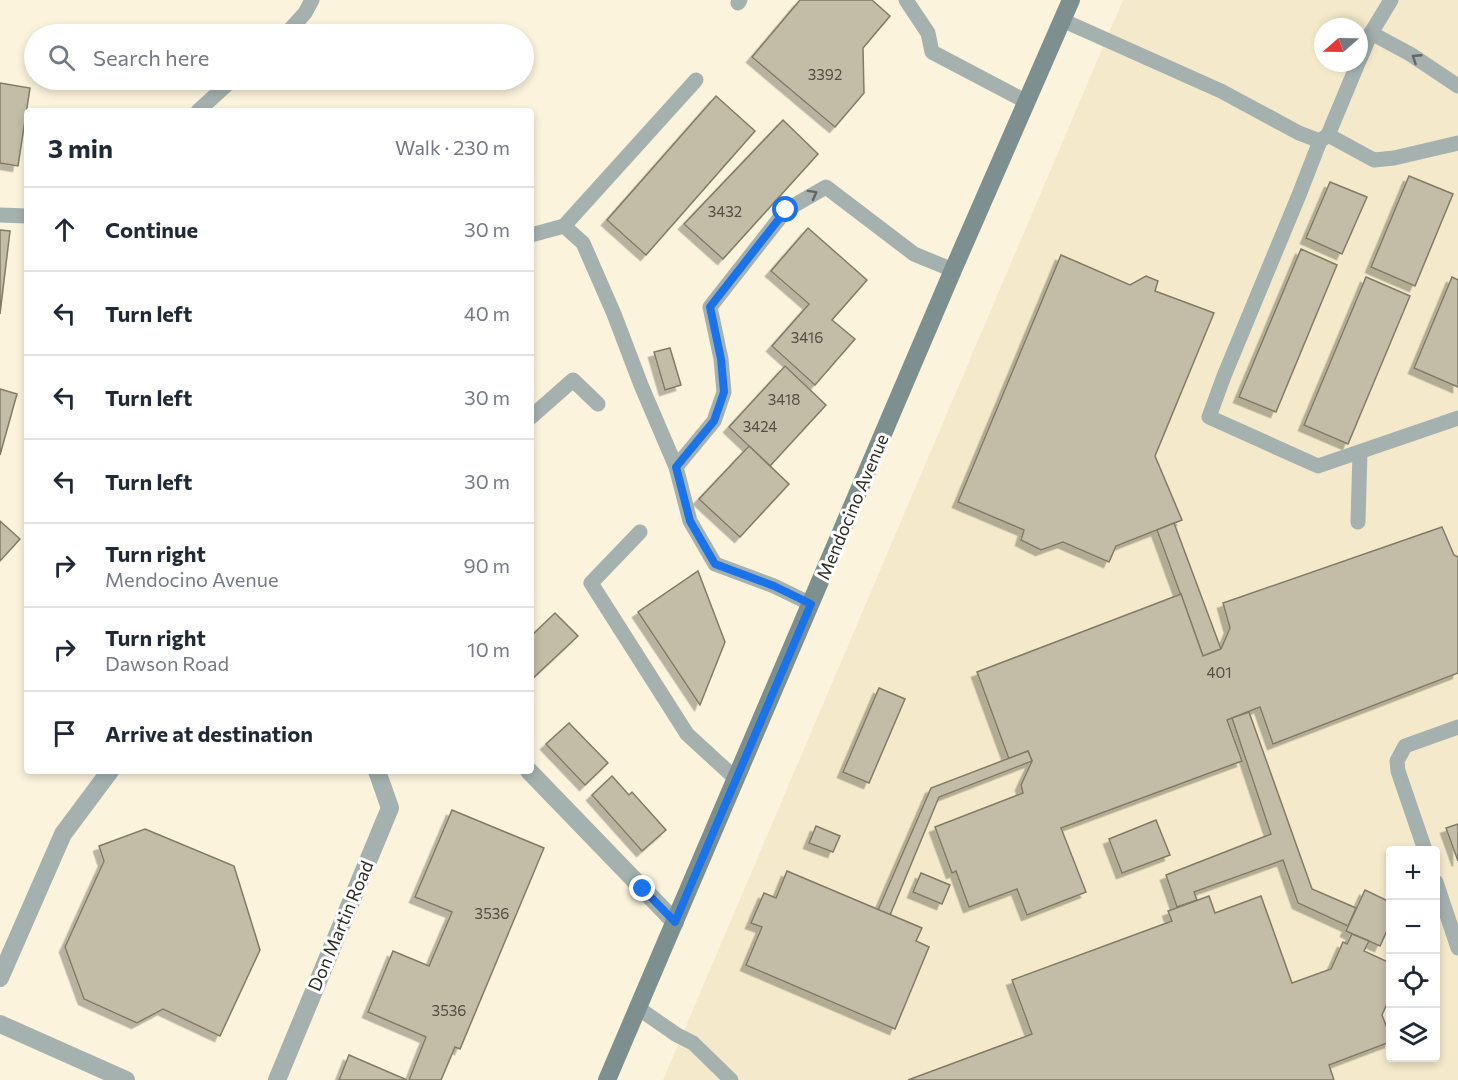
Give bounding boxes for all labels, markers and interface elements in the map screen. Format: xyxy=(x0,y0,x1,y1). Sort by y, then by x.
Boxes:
north arrow xyxy=(1314,18,1368,72)
search box xyxy=(24,24,534,90)
icon: search xyxy=(45,41,78,74)
text: Search here xyxy=(93,44,209,71)
one-way arrow xyxy=(1411,54,1422,65)
house number: 3392 xyxy=(808,65,842,83)
text: 3 min xyxy=(48,132,113,163)
text: Walk · 230 m xyxy=(395,135,510,159)
one-way arrow xyxy=(807,190,818,201)
route start xyxy=(772,196,798,222)
house number: 3432 xyxy=(708,202,742,220)
icon: ahead xyxy=(48,213,81,246)
text: Continue xyxy=(105,216,198,243)
text: 30 m xyxy=(464,217,510,241)
icon: left xyxy=(48,297,81,330)
text: Turn left xyxy=(105,300,192,327)
text: 40 m xyxy=(464,301,510,325)
house number: 3416 xyxy=(791,328,823,346)
icon: left xyxy=(48,381,81,414)
text: Turn left xyxy=(105,384,192,411)
text: 30 m xyxy=(464,385,510,409)
house number: 3418 xyxy=(768,390,800,408)
house number: 3424 xyxy=(743,417,777,435)
street label: Mendocino Avenue xyxy=(811,430,893,583)
icon: left xyxy=(48,465,81,498)
text: Turn left xyxy=(105,468,192,495)
text: 30 m xyxy=(464,469,510,493)
text: Turn right xyxy=(105,540,206,567)
icon: right xyxy=(48,549,81,582)
text: 90 m xyxy=(464,553,510,577)
text: Mendocino Avenue xyxy=(105,567,279,591)
text: Turn right xyxy=(105,624,206,651)
icon: right xyxy=(48,633,81,666)
text: 10 m xyxy=(467,637,510,661)
text: Dawson Road xyxy=(105,651,229,675)
house number: 401 xyxy=(1206,663,1232,681)
icon: arrive xyxy=(48,717,81,750)
text: Arrive at destination xyxy=(105,720,313,747)
map controls xyxy=(1386,846,1440,1062)
button: + xyxy=(1386,846,1440,900)
street label: Don Martin Road xyxy=(303,857,377,994)
route end xyxy=(629,875,655,901)
button: − xyxy=(1386,900,1440,954)
house number: 3536 xyxy=(475,904,509,922)
button: locate xyxy=(1386,954,1440,1008)
house number: 3536 xyxy=(432,1001,466,1019)
button: layers xyxy=(1386,1008,1440,1062)

